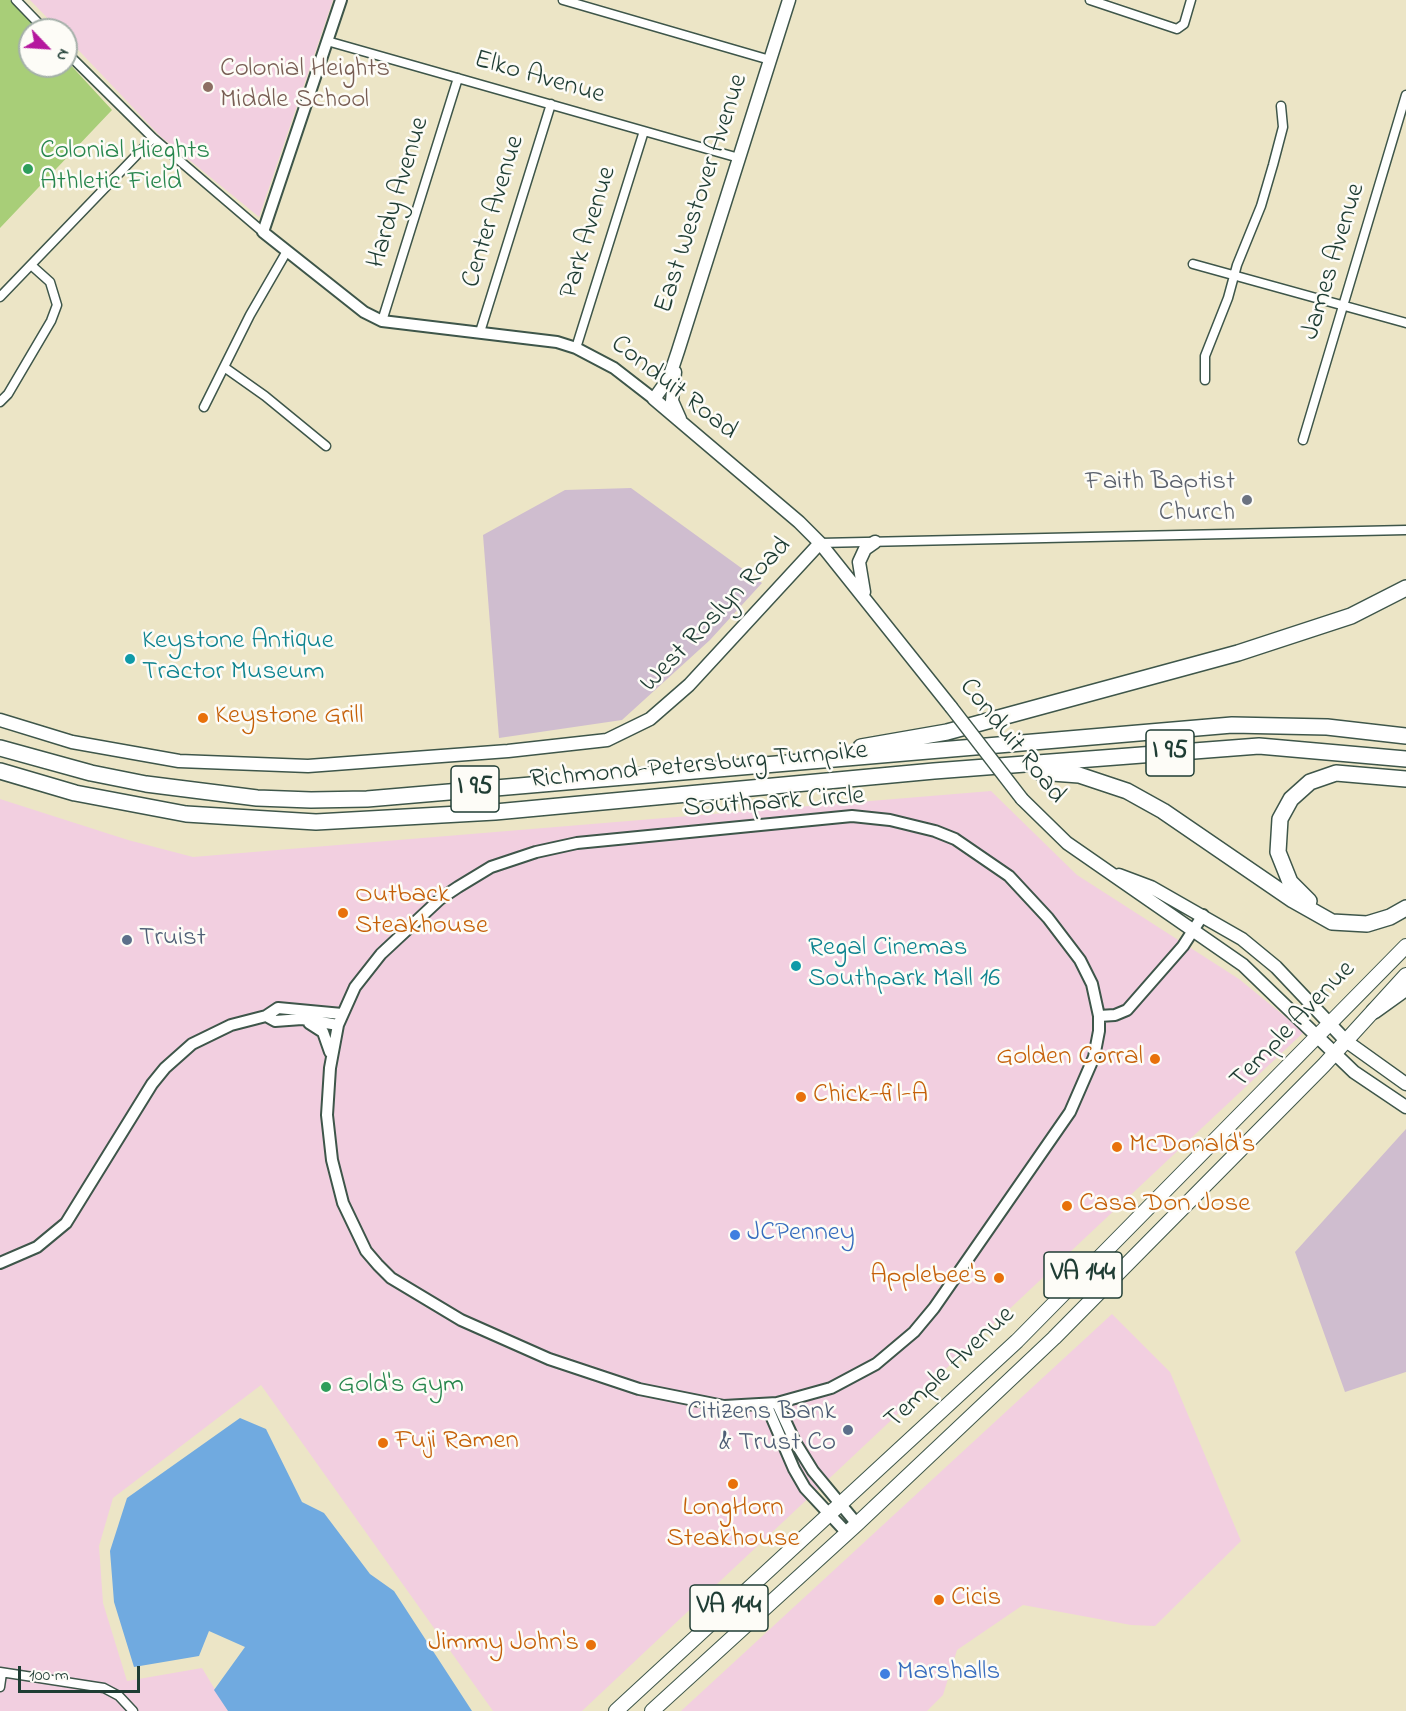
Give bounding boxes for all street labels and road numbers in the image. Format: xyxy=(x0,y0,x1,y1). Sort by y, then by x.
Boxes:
street label: Elko Avenue xyxy=(470,45,608,113)
street label: East Westover Avenue xyxy=(649,70,757,318)
street label: Hardy Avenue xyxy=(362,114,438,272)
street label: Center Avenue xyxy=(457,132,533,292)
street label: Park Avenue xyxy=(555,163,625,303)
street label: James Avenue xyxy=(1296,180,1374,344)
street label: Conduit Road xyxy=(603,329,743,449)
street label: West Roslyn Road xyxy=(635,532,799,700)
street label: Conduit Road xyxy=(951,673,1071,811)
road number: I 95 xyxy=(1146,730,1194,776)
street label: Richmond-Petersburg Turnpike xyxy=(529,736,869,798)
road number: I 95 xyxy=(451,766,499,812)
street label: Southpark Circle xyxy=(682,782,866,826)
street label: Temple Avenue xyxy=(1225,955,1363,1097)
road number: VA 144 xyxy=(1044,1252,1122,1298)
street label: Temple Avenue xyxy=(879,1300,1023,1438)
road number: VA 144 xyxy=(690,1585,768,1631)

